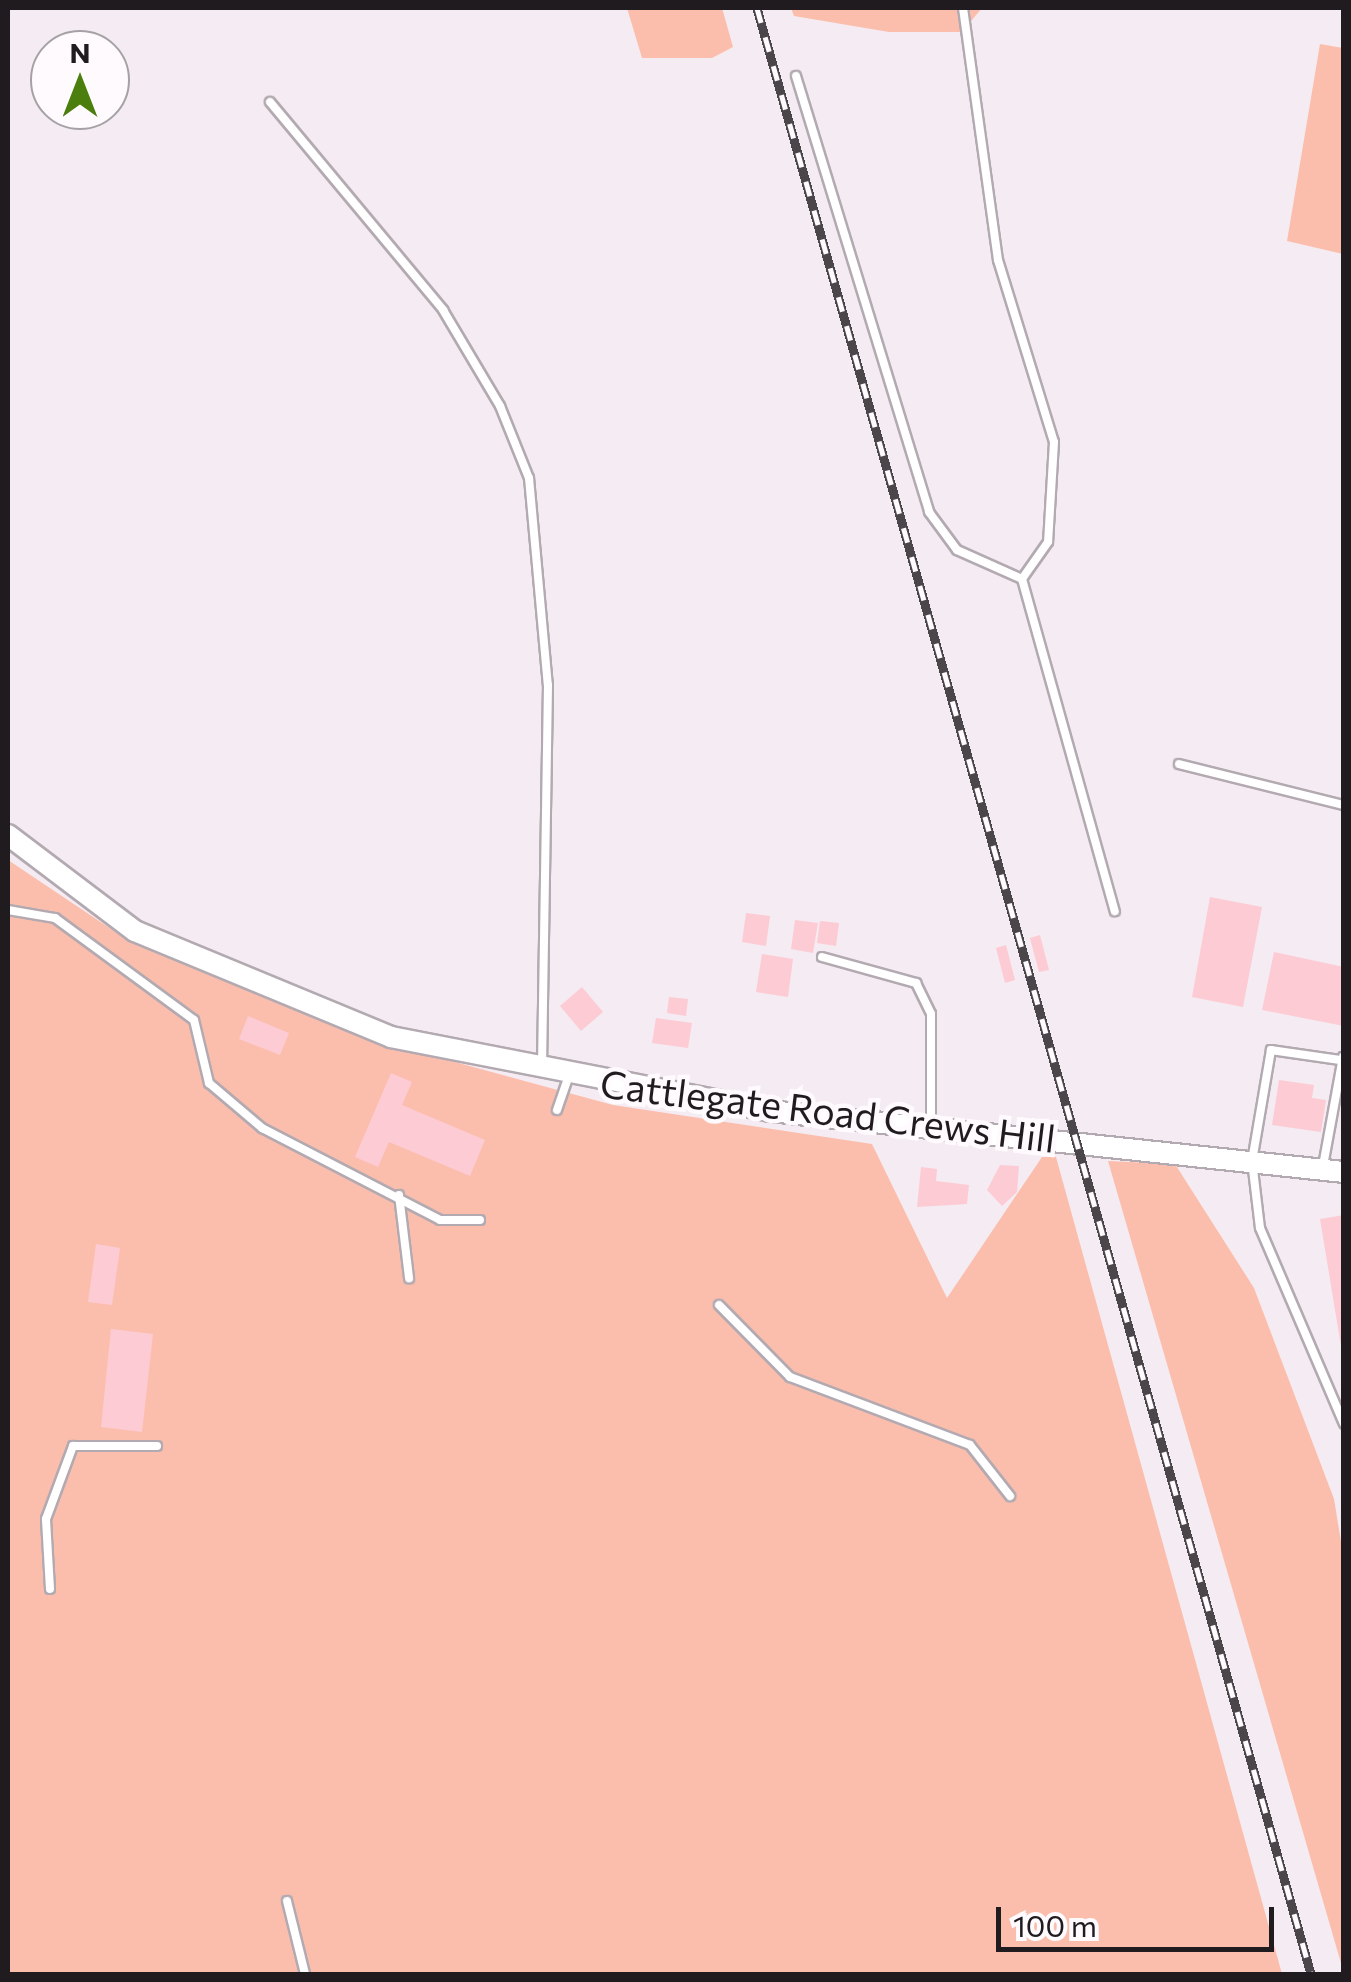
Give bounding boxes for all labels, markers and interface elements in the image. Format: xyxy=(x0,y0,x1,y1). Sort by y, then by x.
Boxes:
north arrow xyxy=(30,30,130,130)
text: N xyxy=(70,35,91,69)
street label: Cattlegate Road Crews Hill xyxy=(598,1059,1058,1161)
scale bar xyxy=(1001,1887,1278,1949)
text: 100 m xyxy=(1013,1906,1097,1943)

